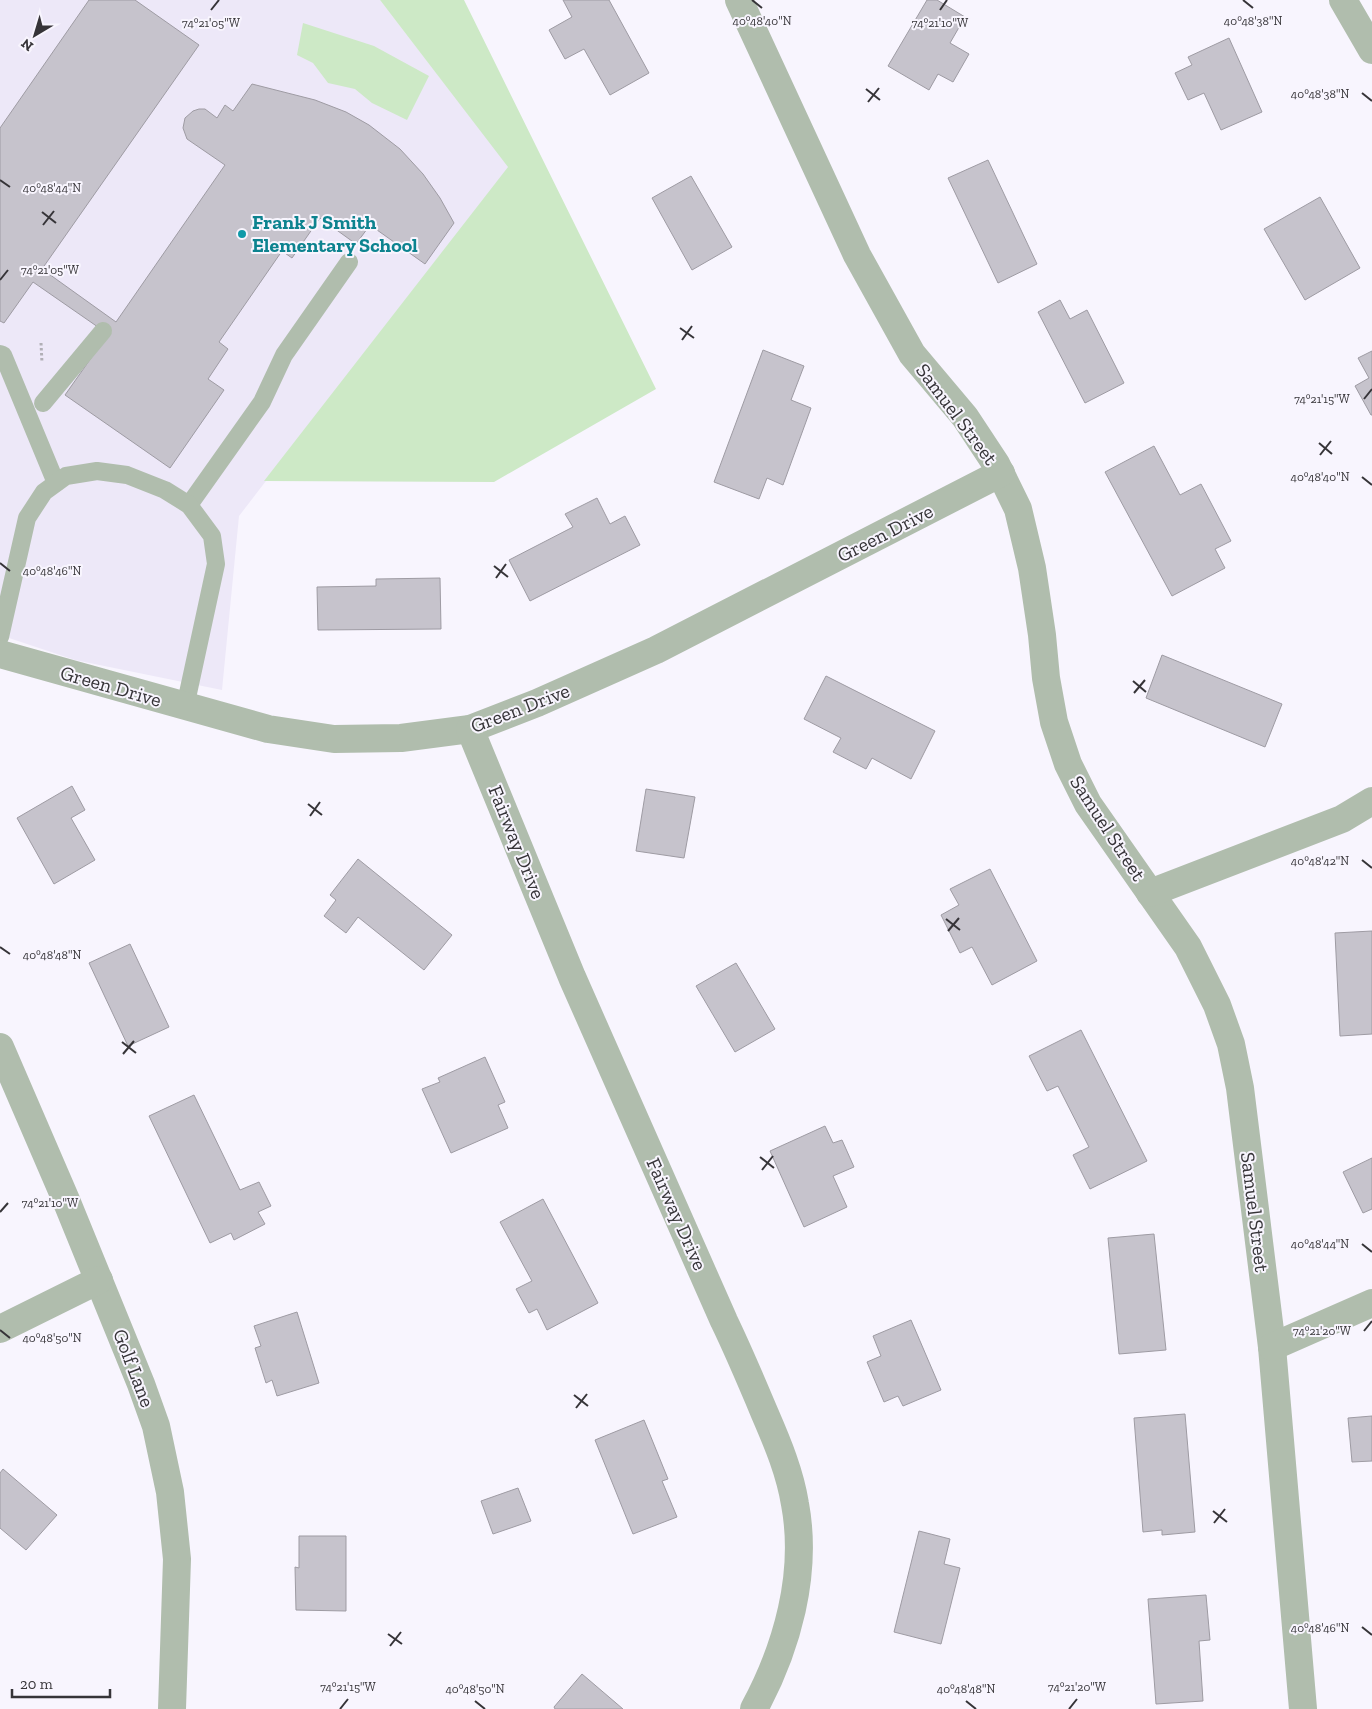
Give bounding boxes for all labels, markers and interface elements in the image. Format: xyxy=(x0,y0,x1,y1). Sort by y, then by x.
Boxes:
north arrow xyxy=(10,10,60,60)
text: 40°48'40"N xyxy=(732,14,792,28)
text: 40°48'38"N xyxy=(1224,14,1282,28)
text: 74°21'05"W xyxy=(182,16,241,30)
text: 74°21'10"W xyxy=(912,16,969,30)
text: N xyxy=(18,35,37,55)
text: 40°48'38"N xyxy=(1291,87,1349,101)
text: 40°48'44"N xyxy=(23,181,81,195)
place label: Frank J Smith Elementary School xyxy=(252,210,418,257)
marker: Frank J Smith Elementary School xyxy=(236,228,248,240)
text: 74°21'05"W xyxy=(21,263,80,277)
street label: Samuel Street xyxy=(911,359,1003,470)
text: 74°21'15"W xyxy=(1294,392,1351,406)
text: 40°48'40"N xyxy=(1290,470,1350,484)
street label: Green Drive xyxy=(833,499,937,567)
text: 40°48'46"N xyxy=(23,564,81,578)
street label: Green Drive xyxy=(58,660,164,712)
street label: Green Drive xyxy=(467,678,573,738)
street label: Samuel Street xyxy=(1065,771,1151,886)
street label: Fairway Drive xyxy=(483,782,551,902)
text: 40°48'42"N xyxy=(1291,854,1349,868)
text: 40°48'48"N xyxy=(23,948,81,962)
street label: Samuel Street xyxy=(1236,1151,1274,1274)
street label: Fairway Drive xyxy=(642,1154,712,1274)
text: 74°21'10"W xyxy=(22,1196,79,1210)
text: 40°48'44"N xyxy=(1291,1237,1349,1251)
text: 74°21'20"W xyxy=(1293,1324,1352,1338)
street label: Golf Lane xyxy=(108,1326,160,1410)
text: 40°48'50"N xyxy=(22,1331,82,1345)
text: 40°48'46"N xyxy=(1291,1621,1349,1635)
scale bar xyxy=(12,1666,110,1698)
text: 20 m xyxy=(20,1675,53,1693)
text: 74°21'15"W xyxy=(320,1680,377,1694)
text: 74°21'20"W xyxy=(1048,1680,1107,1694)
text: 40°48'50"N xyxy=(445,1682,505,1696)
text: 40°48'48"N xyxy=(937,1682,995,1696)

